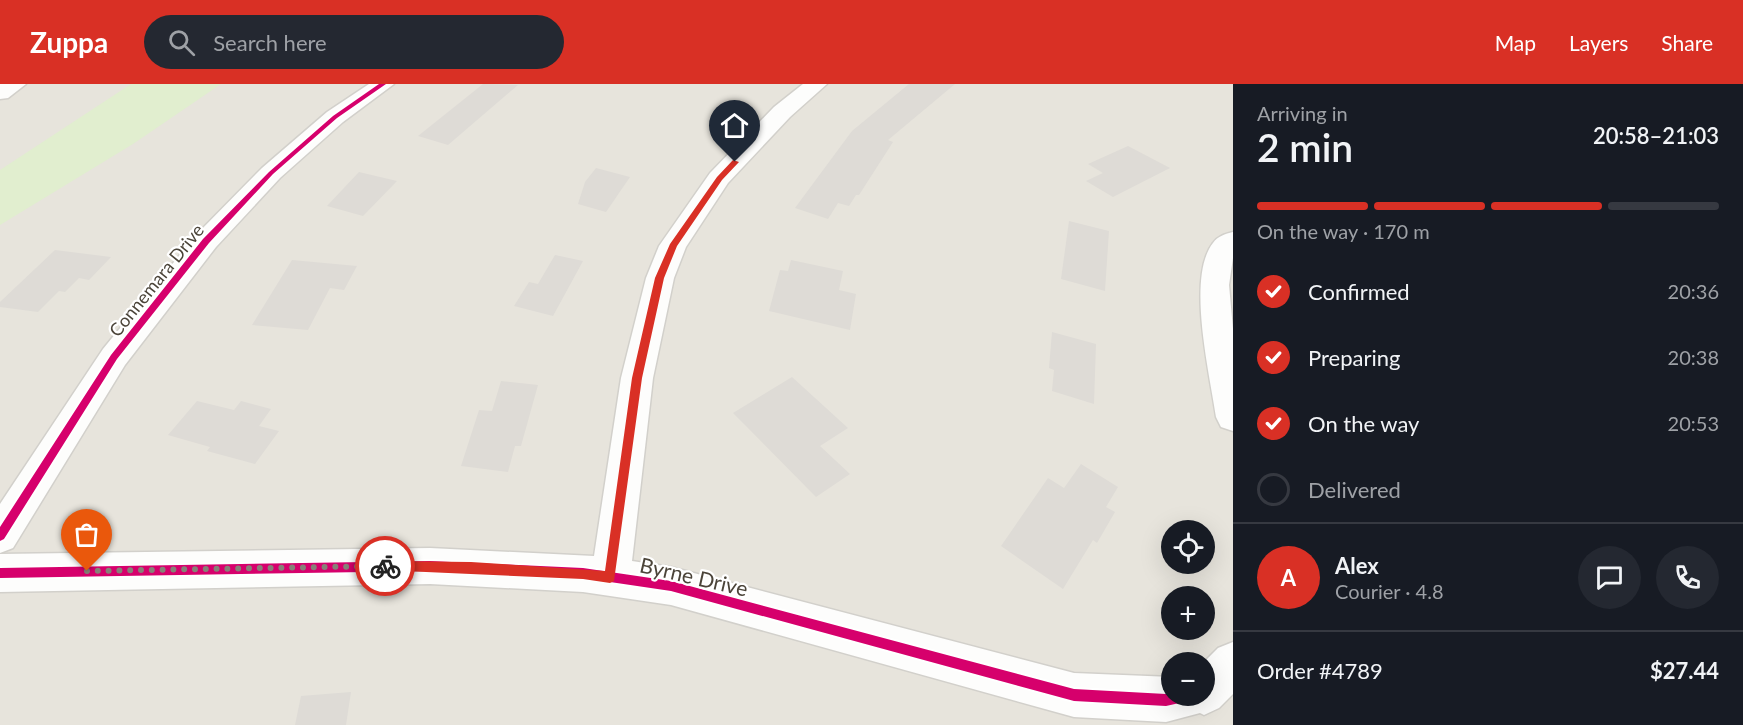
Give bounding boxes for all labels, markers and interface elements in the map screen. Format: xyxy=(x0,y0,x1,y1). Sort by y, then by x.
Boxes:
search box xyxy=(144,15,564,69)
text: Zuppa xyxy=(30,25,108,59)
icon: search xyxy=(165,26,198,59)
text: Search here xyxy=(213,29,327,56)
text: Map xyxy=(1495,30,1536,55)
text: Layers xyxy=(1569,30,1628,55)
text: Share xyxy=(1661,30,1713,55)
pin xyxy=(709,100,760,162)
text: Arriving in xyxy=(1257,101,1348,125)
icon: home xyxy=(718,109,751,142)
text: 20:58–21:03 xyxy=(1593,122,1719,149)
text: 2 min xyxy=(1257,124,1353,170)
street label: Connemara Drive xyxy=(104,219,208,341)
text: On the way · 170 m xyxy=(1257,219,1430,243)
icon: check xyxy=(1257,275,1290,308)
text: Confirmed xyxy=(1308,278,1410,305)
text: 20:36 xyxy=(1668,279,1719,303)
icon: check xyxy=(1257,341,1290,374)
text: Preparing xyxy=(1308,344,1400,371)
text: 20:38 xyxy=(1668,345,1719,369)
icon: check xyxy=(1257,407,1290,440)
text: On the way xyxy=(1308,410,1419,437)
text: 20:53 xyxy=(1668,411,1719,435)
text: Delivered xyxy=(1308,476,1401,503)
pin xyxy=(61,509,112,571)
icon: bag xyxy=(70,518,103,551)
map controls xyxy=(1161,520,1215,706)
button: locate xyxy=(1161,520,1215,574)
courier xyxy=(355,536,415,596)
button: chat xyxy=(1578,546,1641,609)
button: phone xyxy=(1656,546,1719,609)
icon: bike xyxy=(369,550,402,583)
street label: Byrne Drive xyxy=(638,551,750,601)
text: Alex xyxy=(1335,552,1379,579)
text: A xyxy=(1281,564,1296,591)
text: Courier · 4.8 xyxy=(1335,579,1444,603)
button: + xyxy=(1161,586,1215,640)
button: − xyxy=(1161,652,1215,706)
text: Order #4789 xyxy=(1257,657,1383,684)
text: $27.44 xyxy=(1650,657,1719,684)

